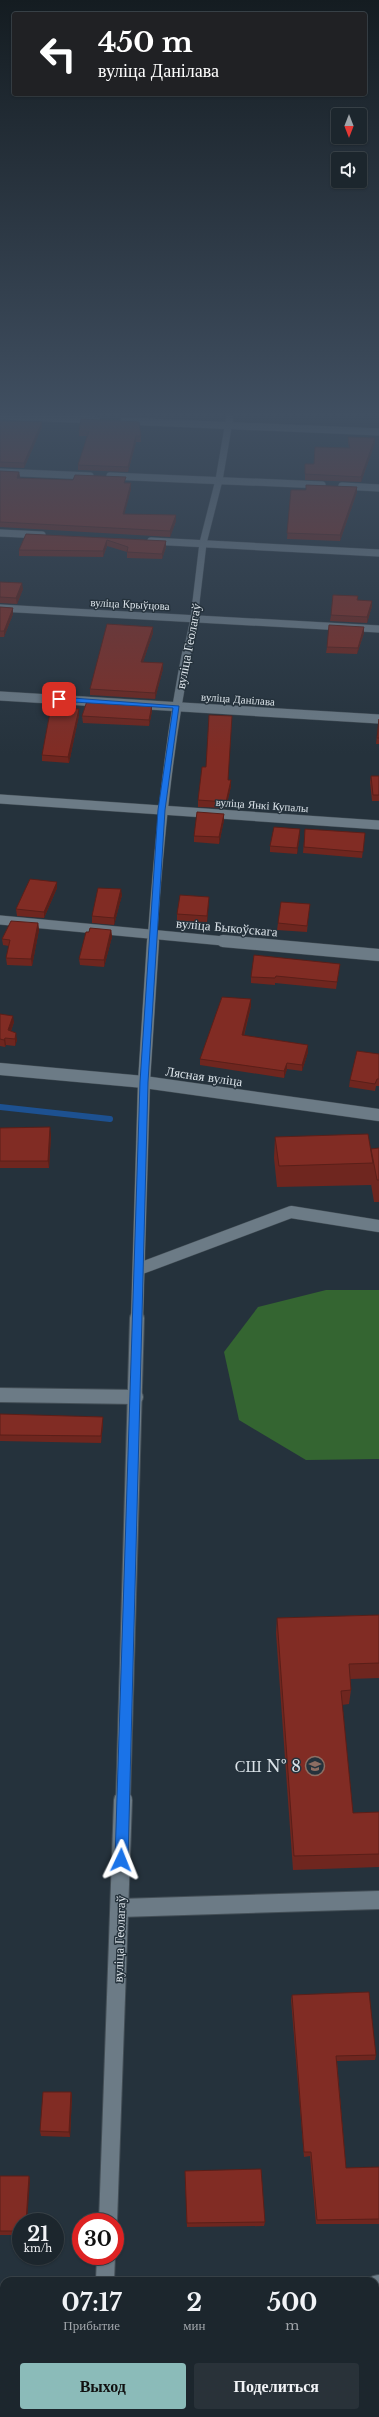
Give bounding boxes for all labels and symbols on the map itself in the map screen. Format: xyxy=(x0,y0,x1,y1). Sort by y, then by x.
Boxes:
north arrow xyxy=(331,108,367,144)
street label: вуліца Крыўцова xyxy=(90,595,170,613)
street label: вуліца Геолагаў xyxy=(172,601,205,690)
pin xyxy=(42,682,76,716)
street label: вуліца Данілава xyxy=(201,689,275,709)
street label: вуліца Янкі Купалы xyxy=(215,795,309,815)
street label: вуліца Быкоўскага xyxy=(176,915,279,940)
street label: Лясная вуліца xyxy=(164,1063,244,1090)
school or university icon: СШ № 8 xyxy=(304,1755,326,1777)
place label: СШ № 8 xyxy=(235,1756,301,1776)
position arrow xyxy=(100,1839,142,1881)
street label: вуліца Геолагаў xyxy=(109,1895,130,1983)
speed limit sign: 30 xyxy=(72,2213,124,2265)

